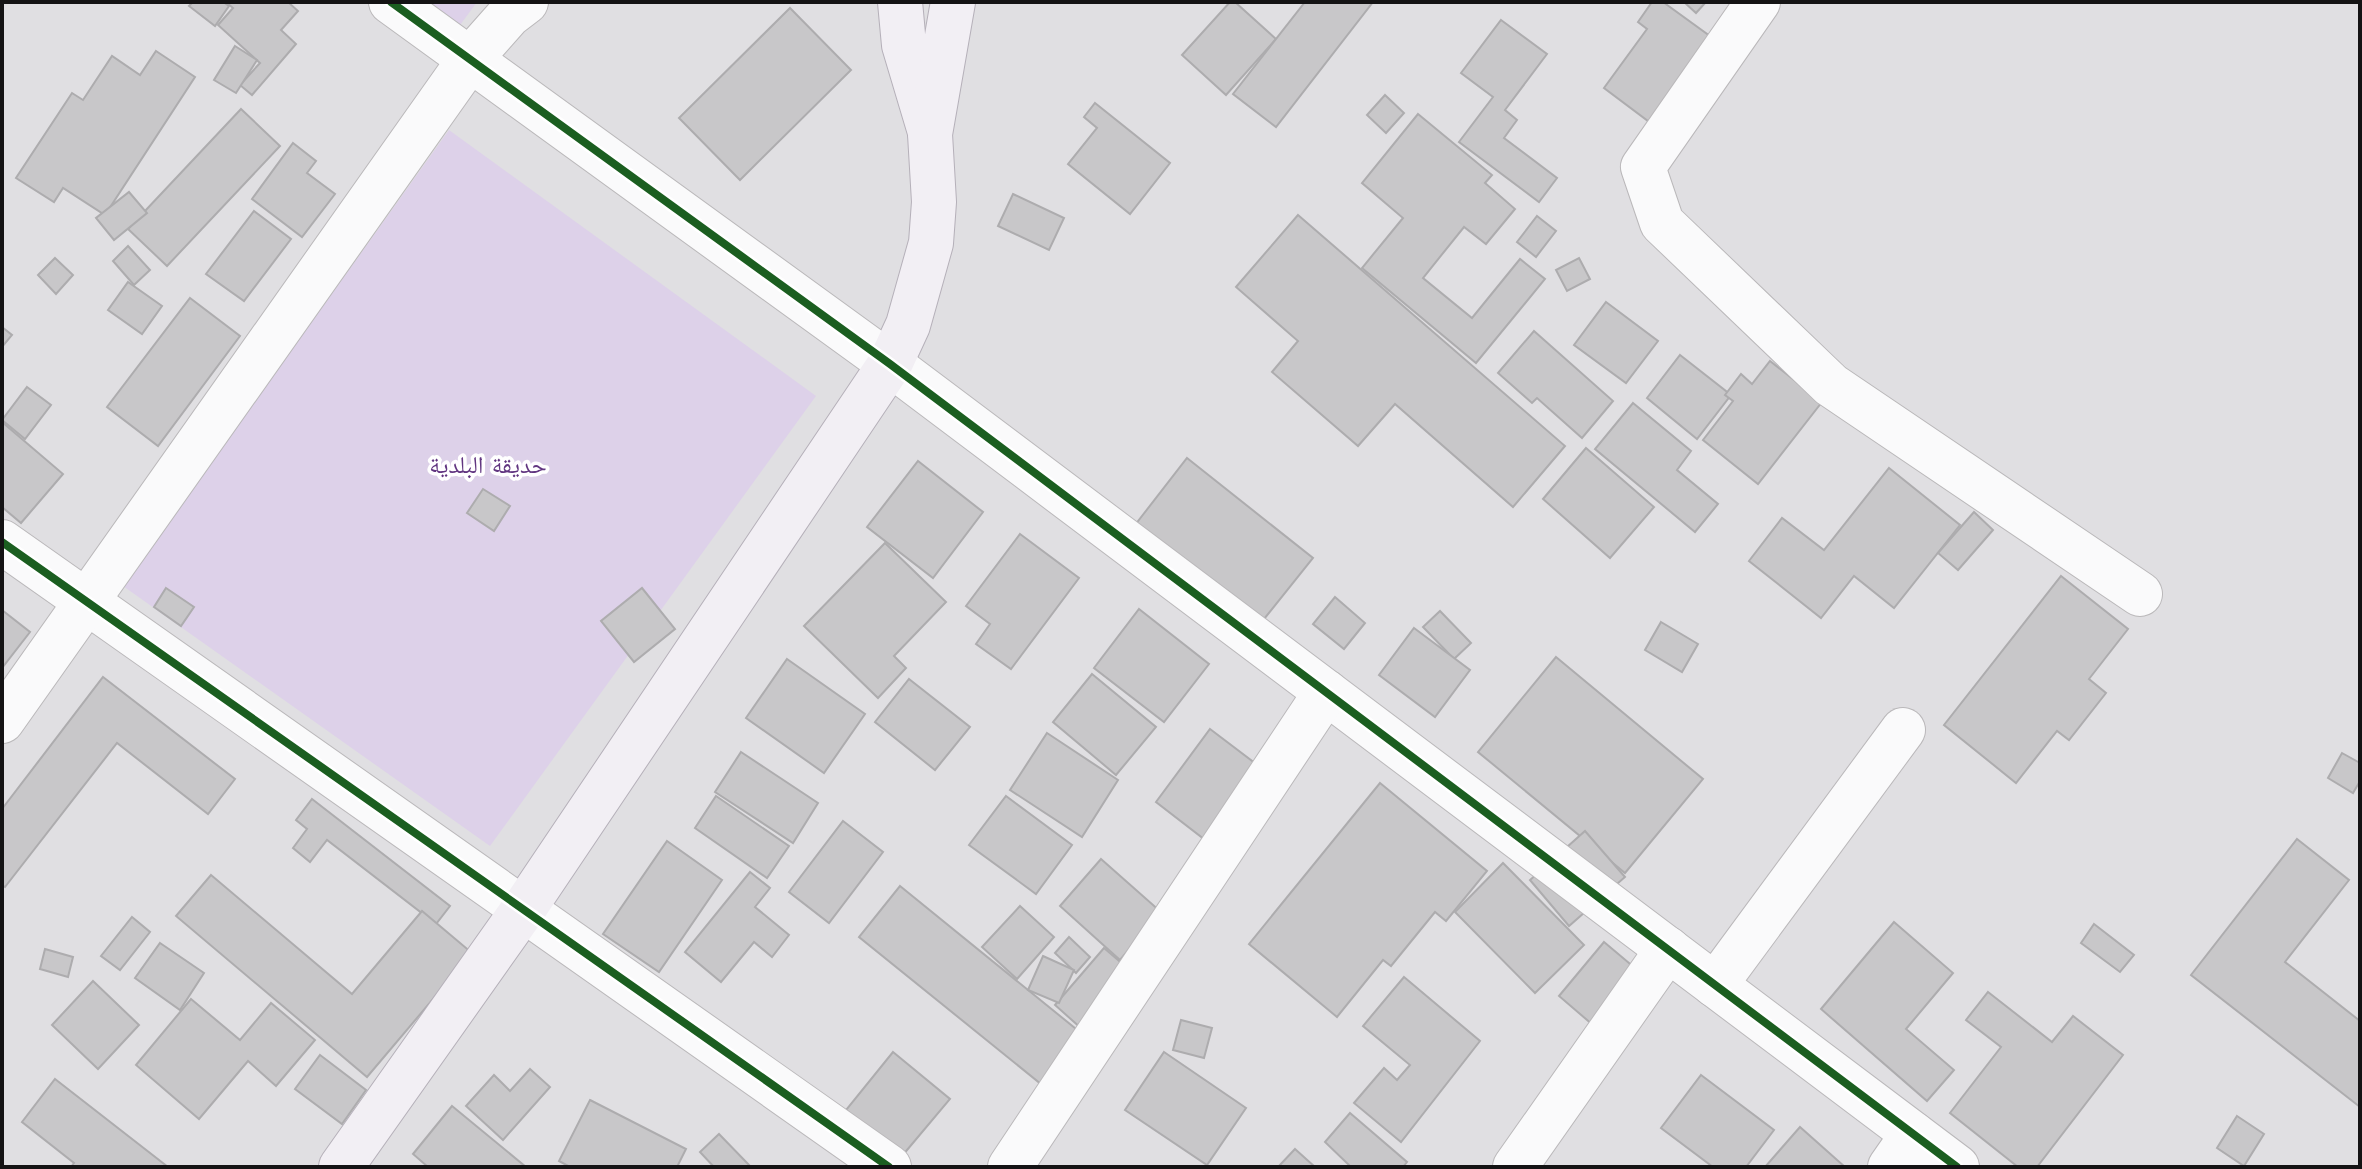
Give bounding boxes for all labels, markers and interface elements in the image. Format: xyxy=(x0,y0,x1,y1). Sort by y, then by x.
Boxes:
park label: حديقة البلدية xyxy=(429,451,547,479)

